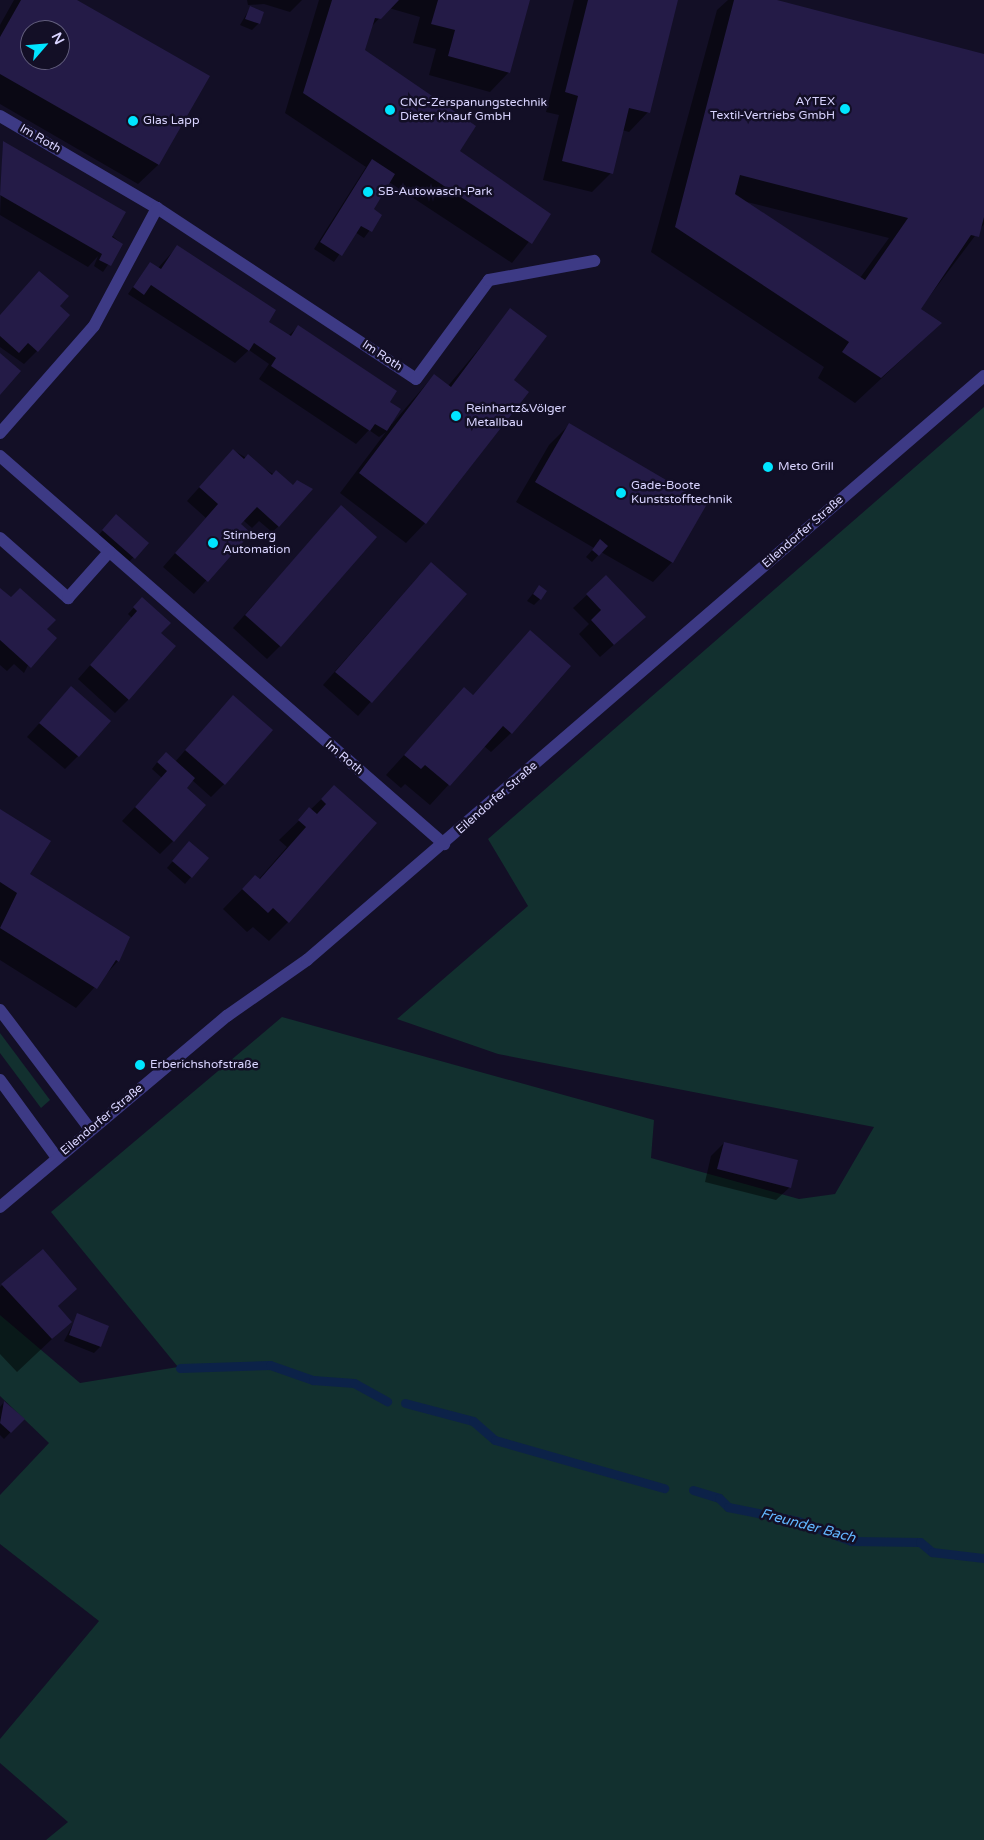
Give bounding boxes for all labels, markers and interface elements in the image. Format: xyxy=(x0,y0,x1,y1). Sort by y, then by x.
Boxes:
north arrow xyxy=(20,20,70,70)
text: N xyxy=(48,30,68,47)
place label: AYTEX Textil-Vertriebs GmbH xyxy=(710,95,835,123)
place label: CNC-Zerspanungstechnik Dieter Knauf GmbH xyxy=(400,96,547,124)
marker: AYTEX Textil-Vertriebs GmbH xyxy=(839,103,851,115)
marker: CNC-Zerspanungstechnik Dieter Knauf GmbH xyxy=(384,104,396,116)
place label: Glas Lapp xyxy=(143,114,199,128)
marker: Glas Lapp xyxy=(127,115,139,127)
street label: Im Roth xyxy=(17,121,63,157)
place label: SB-Autowasch-Park xyxy=(378,185,492,199)
marker: SB-Autowasch-Park xyxy=(362,186,374,198)
street label: Im Roth xyxy=(359,338,405,374)
place label: Reinhartz&Völger Metallbau xyxy=(466,402,566,430)
marker: Reinhartz&Völger Metallbau xyxy=(450,410,462,422)
place label: Meto Grill xyxy=(778,460,834,474)
marker: Meto Grill xyxy=(762,461,774,473)
place label: Gade-Boote Kunststofftechnik xyxy=(631,479,732,507)
marker: Gade-Boote Kunststofftechnik xyxy=(615,487,627,499)
street label: Eilendorfer Straße xyxy=(759,493,847,571)
place label: Stirnberg Automation xyxy=(223,529,291,557)
marker: Stirnberg Automation xyxy=(207,537,219,549)
street label: Im Roth xyxy=(322,738,366,778)
street label: Eilendorfer Straße xyxy=(453,759,541,837)
place label: Erberichshofstraße xyxy=(150,1058,258,1072)
marker: Erberichshofstraße xyxy=(134,1059,146,1071)
street label: Eilendorfer Straße xyxy=(58,1081,146,1159)
water label: Freunder Bach xyxy=(759,1505,857,1547)

